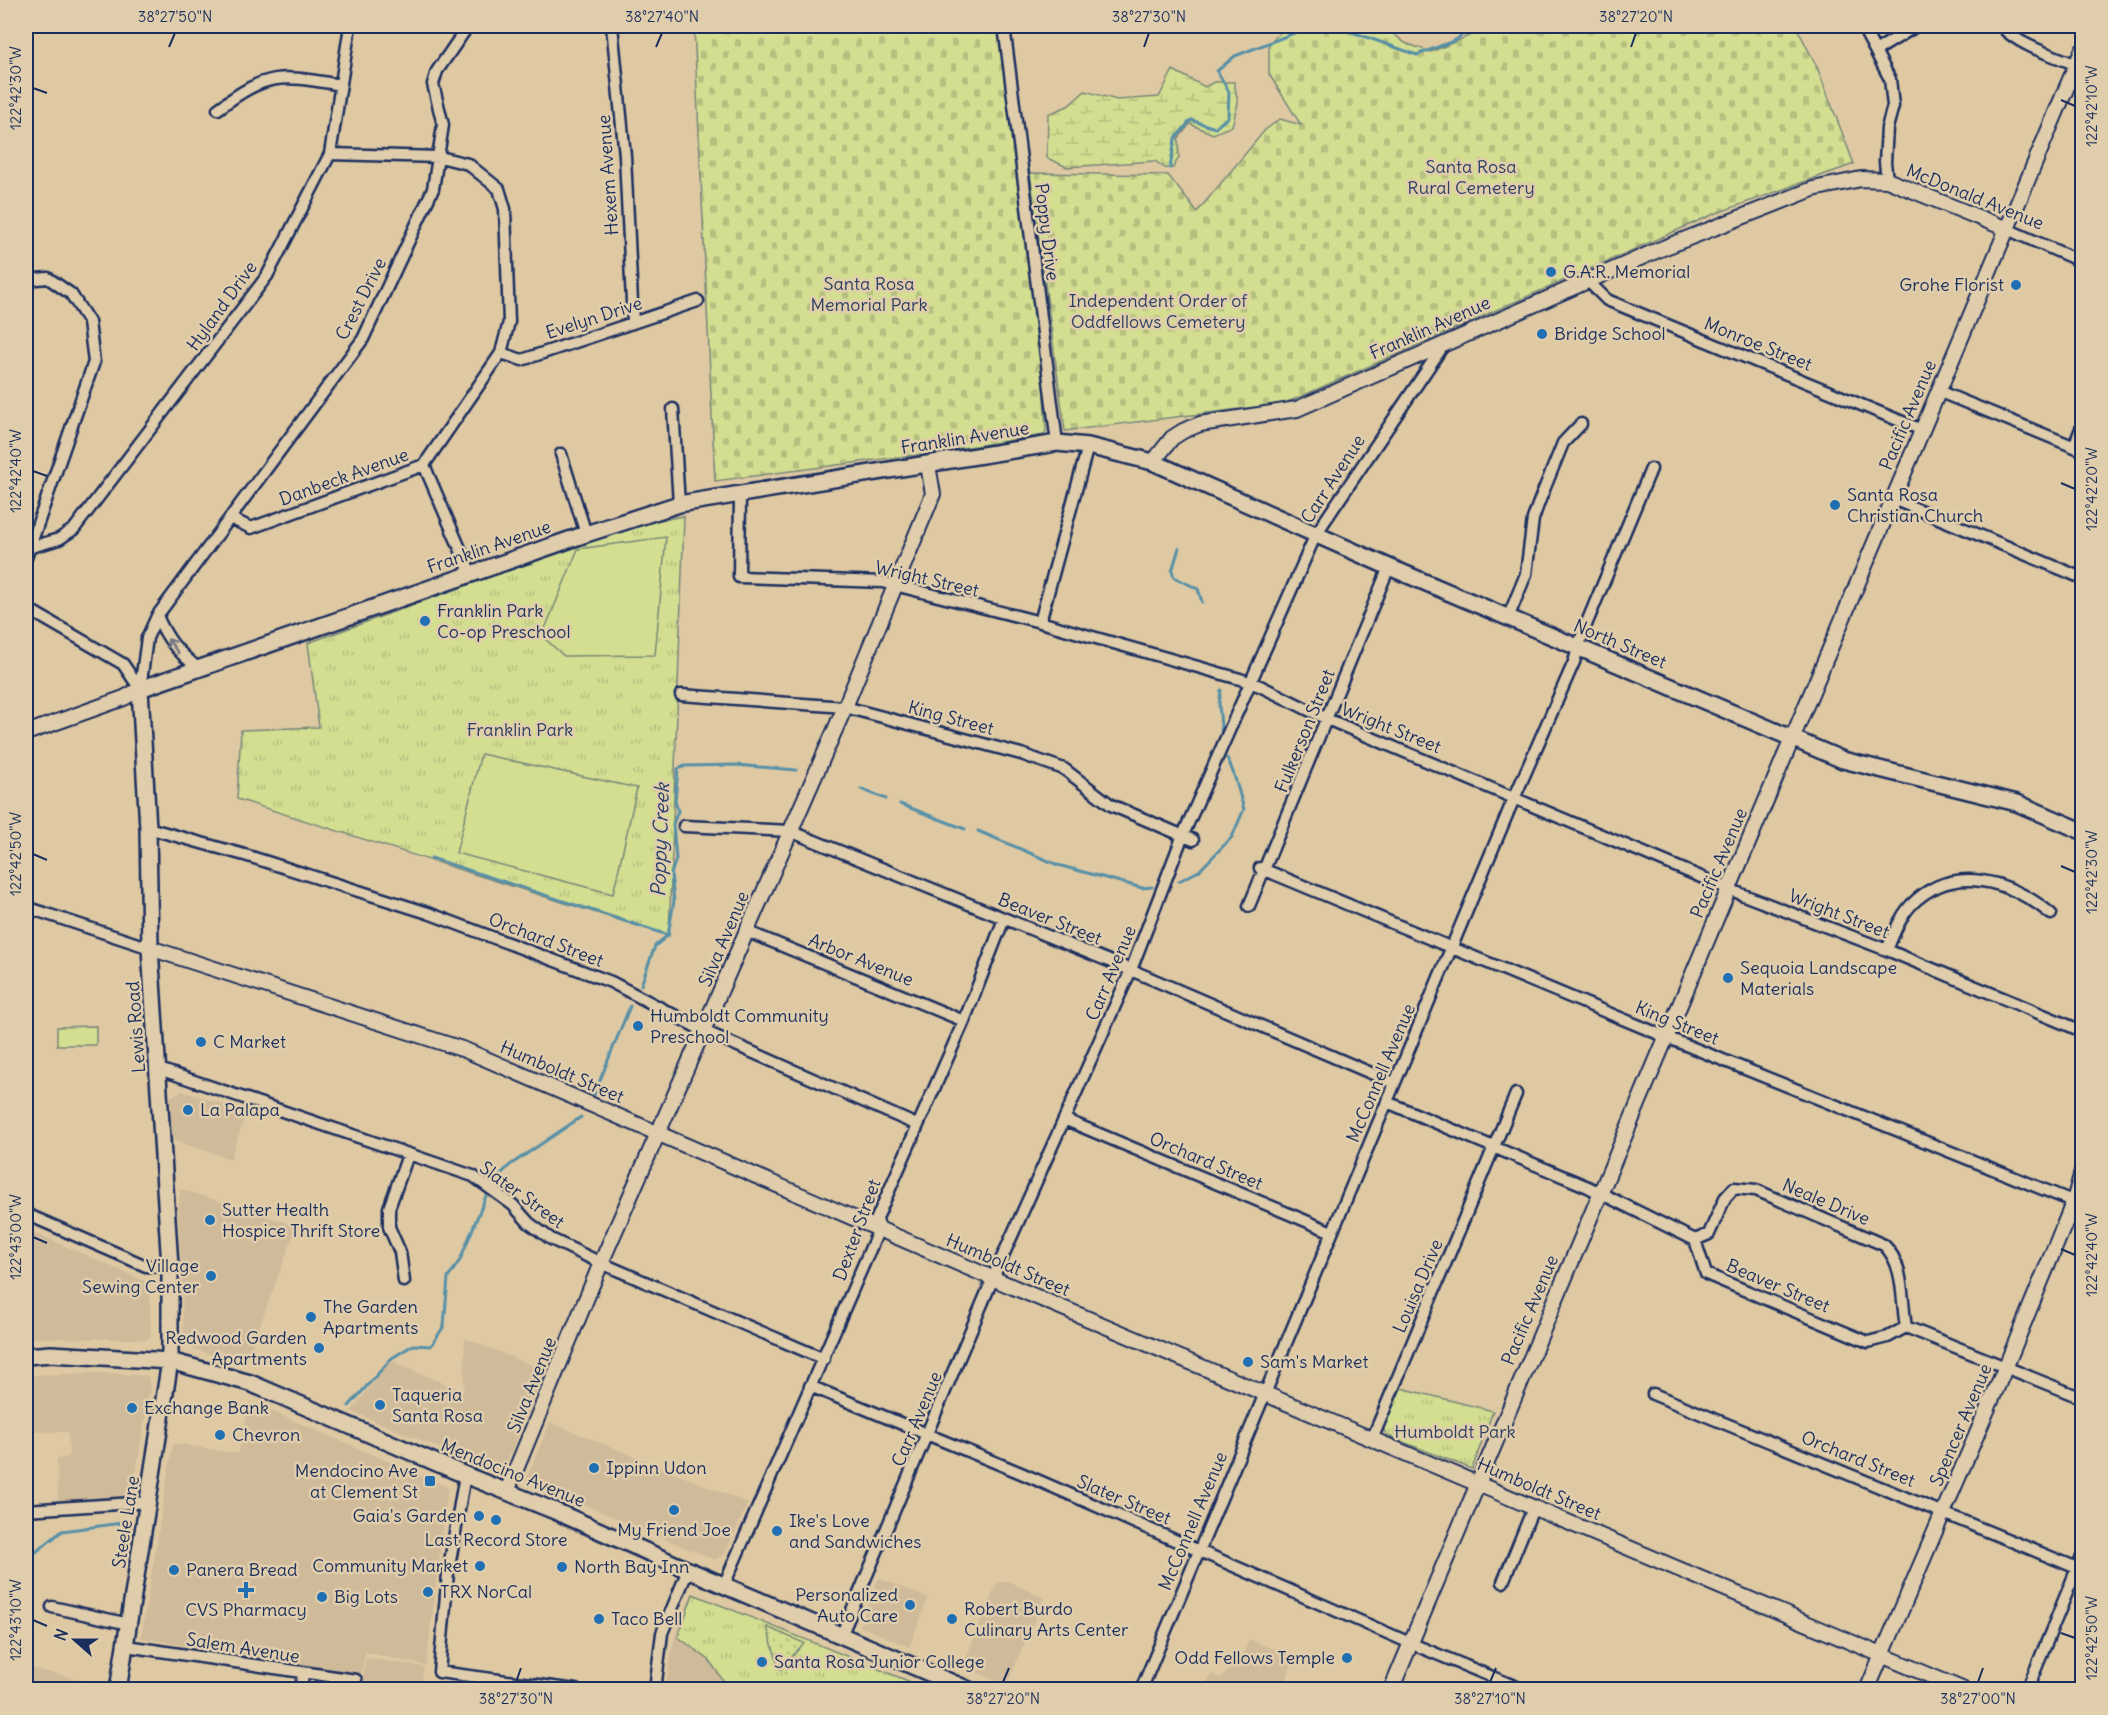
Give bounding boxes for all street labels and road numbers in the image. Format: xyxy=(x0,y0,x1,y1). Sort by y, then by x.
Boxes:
street label: Hexem Avenue xyxy=(592,114,623,236)
street label: McDonald Avenue xyxy=(1903,158,2047,235)
street label: Poppy Drive xyxy=(1030,182,1065,282)
street label: Crest Drive xyxy=(330,254,391,344)
street label: Hyland Drive xyxy=(181,256,262,355)
street label: Evelyn Drive xyxy=(543,291,645,344)
street label: Franklin Avenue xyxy=(1366,291,1494,364)
street label: Monroe Street xyxy=(1701,311,1815,376)
street label: Pacific Avenue xyxy=(1874,356,1941,473)
street label: Franklin Avenue xyxy=(899,416,1031,459)
street label: Carr Avenue xyxy=(1295,430,1370,527)
street label: Danbeck Avenue xyxy=(276,442,412,511)
street label: Franklin Avenue xyxy=(424,515,554,578)
street label: Wright Street xyxy=(873,555,981,602)
street label: North Street xyxy=(1570,614,1670,673)
street label: Fulkerson Street xyxy=(1269,666,1340,796)
street label: King Street xyxy=(906,695,997,740)
street label: Wright Street xyxy=(1338,697,1445,758)
street label: Pacific Avenue xyxy=(1685,804,1752,921)
street label: Wright Street xyxy=(1786,884,1893,943)
street label: Beaver Street xyxy=(995,887,1105,950)
street label: Silva Avenue xyxy=(693,888,754,990)
street label: Orchard Street xyxy=(486,907,607,972)
street label: Carr Avenue xyxy=(1080,922,1141,1024)
street label: Arbor Avenue xyxy=(805,928,917,991)
street label: Lewis Road xyxy=(121,980,150,1074)
street label: King Street xyxy=(1632,995,1722,1050)
street label: McConnell Avenue xyxy=(1341,1000,1420,1146)
street label: Humboldt Street xyxy=(497,1035,628,1108)
street label: Orchard Street xyxy=(1146,1126,1266,1195)
street label: Slater Street xyxy=(475,1156,569,1233)
street label: Neale Drive xyxy=(1779,1173,1873,1230)
street label: Dexter Street xyxy=(828,1176,886,1284)
street label: Humboldt Street xyxy=(943,1228,1074,1301)
street label: Louisa Drive xyxy=(1388,1235,1448,1336)
street label: Pacific Avenue xyxy=(1496,1251,1563,1368)
street label: Beaver Street xyxy=(1723,1253,1833,1318)
street label: Silva Avenue xyxy=(502,1333,561,1436)
street label: Spencer Avenue xyxy=(1924,1360,1997,1490)
street label: Carr Avenue xyxy=(886,1368,947,1470)
street label: Orchard Street xyxy=(1798,1425,1919,1492)
street label: Mendocino Avenue xyxy=(438,1433,589,1512)
street label: McConnell Avenue xyxy=(1153,1448,1232,1594)
street label: Humboldt Street xyxy=(1474,1452,1605,1525)
street label: Slater Street xyxy=(1074,1470,1175,1530)
street label: Steele Lane xyxy=(107,1474,144,1570)
street label: Salem Avenue xyxy=(185,1627,301,1668)

